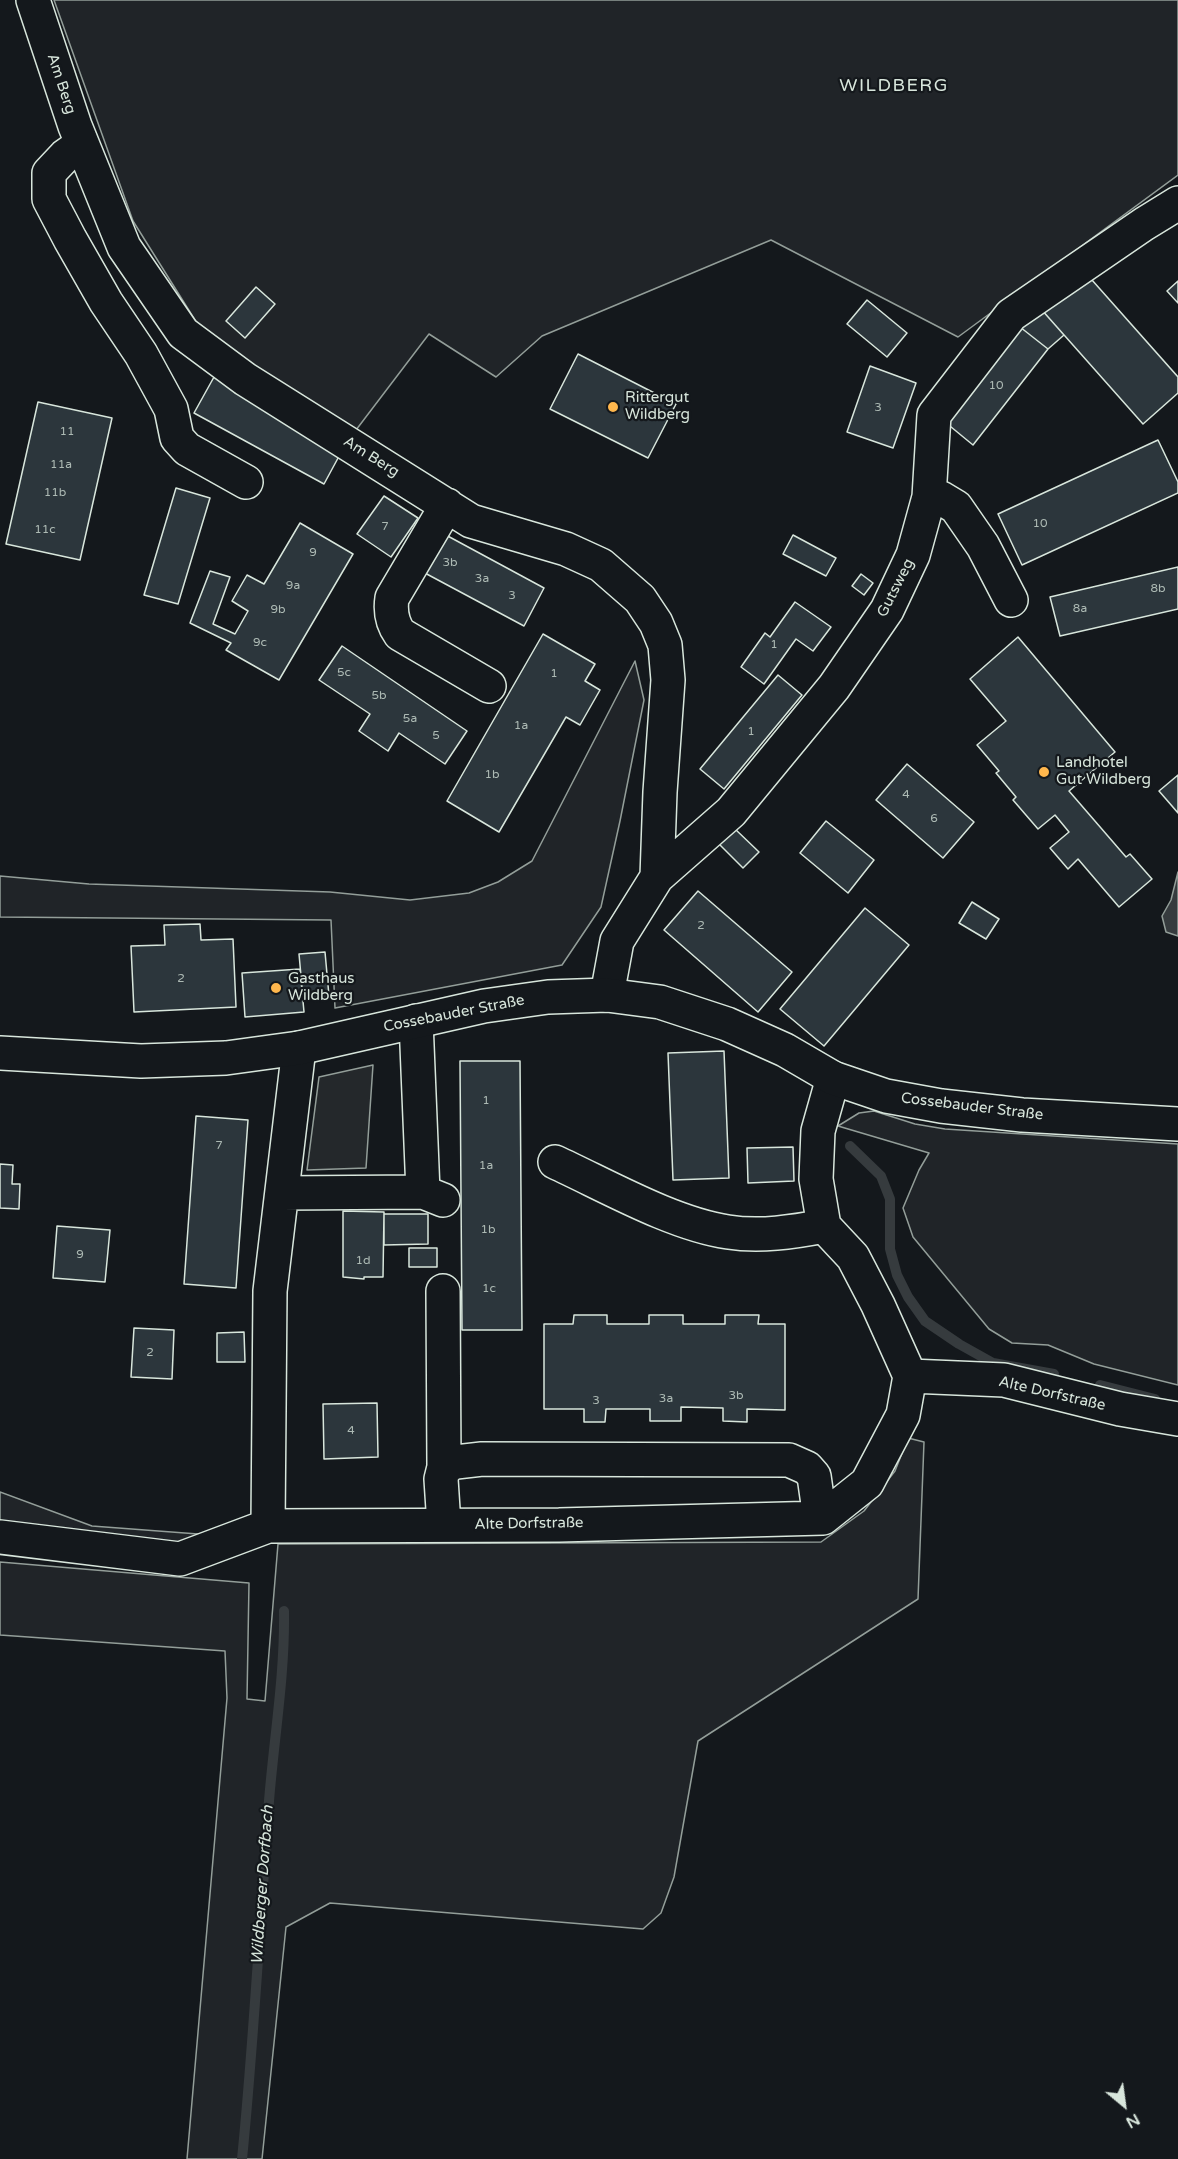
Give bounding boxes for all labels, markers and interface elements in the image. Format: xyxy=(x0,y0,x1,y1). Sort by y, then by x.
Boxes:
street label: Am Berg xyxy=(43,51,79,117)
district label: WILDBERG xyxy=(839,75,949,97)
house number: 10 xyxy=(988,379,1004,393)
place label: Rittergut Wildberg xyxy=(625,389,690,424)
marker: Rittergut Wildberg xyxy=(606,400,620,414)
house number: 3 xyxy=(874,401,882,415)
house number: 11 xyxy=(59,425,75,439)
street label: Am Berg xyxy=(340,433,402,481)
house number: 11a xyxy=(50,458,72,472)
house number: 11b xyxy=(44,486,66,500)
house number: 10 xyxy=(1032,517,1048,531)
house number: 7 xyxy=(381,520,389,534)
house number: 11c xyxy=(34,523,56,537)
house number: 9 xyxy=(309,546,317,560)
house number: 3b xyxy=(442,556,458,570)
street label: Gutsweg xyxy=(874,556,918,620)
house number: 3a xyxy=(475,572,489,586)
house number: 9a xyxy=(286,579,300,593)
house number: 8b xyxy=(1150,582,1166,596)
house number: 3 xyxy=(508,589,516,603)
house number: 8a xyxy=(1073,602,1087,616)
house number: 9b xyxy=(270,603,286,617)
house number: 9c xyxy=(253,636,267,650)
house number: 1 xyxy=(770,638,778,652)
house number: 5c xyxy=(337,666,351,680)
house number: 1 xyxy=(550,667,558,681)
house number: 5b xyxy=(371,689,387,703)
house number: 5a xyxy=(403,712,417,726)
house number: 1a xyxy=(514,719,528,733)
house number: 1 xyxy=(747,725,755,739)
house number: 5 xyxy=(432,729,440,743)
place label: Landhotel Gut Wildberg xyxy=(1056,754,1151,789)
marker: Landhotel Gut Wildberg xyxy=(1037,765,1051,779)
house number: 1b xyxy=(484,768,500,782)
house number: 4 xyxy=(902,788,910,802)
house number: 6 xyxy=(930,812,938,826)
house number: 2 xyxy=(697,919,705,933)
place label: Gasthaus Wildberg xyxy=(288,970,354,1005)
house number: 2 xyxy=(177,972,185,986)
marker: Gasthaus Wildberg xyxy=(269,981,283,995)
street label: Cossebauder Straße xyxy=(382,992,526,1036)
street label: Cossebauder Straße xyxy=(900,1089,1044,1125)
house number: 1 xyxy=(482,1094,490,1108)
house number: 7 xyxy=(215,1139,223,1153)
house number: 1a xyxy=(479,1159,493,1173)
house number: 1b xyxy=(480,1223,496,1237)
house number: 9 xyxy=(76,1248,84,1262)
house number: 1d xyxy=(355,1254,371,1268)
house number: 1c xyxy=(482,1282,496,1296)
house number: 2 xyxy=(146,1346,154,1360)
street label: Alte Dorfstraße xyxy=(997,1373,1107,1415)
house number: 3b xyxy=(728,1389,744,1403)
house number: 3a xyxy=(659,1392,673,1406)
house number: 3 xyxy=(592,1394,600,1408)
house number: 4 xyxy=(347,1424,355,1438)
street label: Alte Dorfstraße xyxy=(474,1514,584,1534)
water label: Wildberger Dorfbach xyxy=(248,1805,278,1965)
north arrow xyxy=(1094,2075,1154,2135)
text: N xyxy=(1122,2109,1143,2133)

